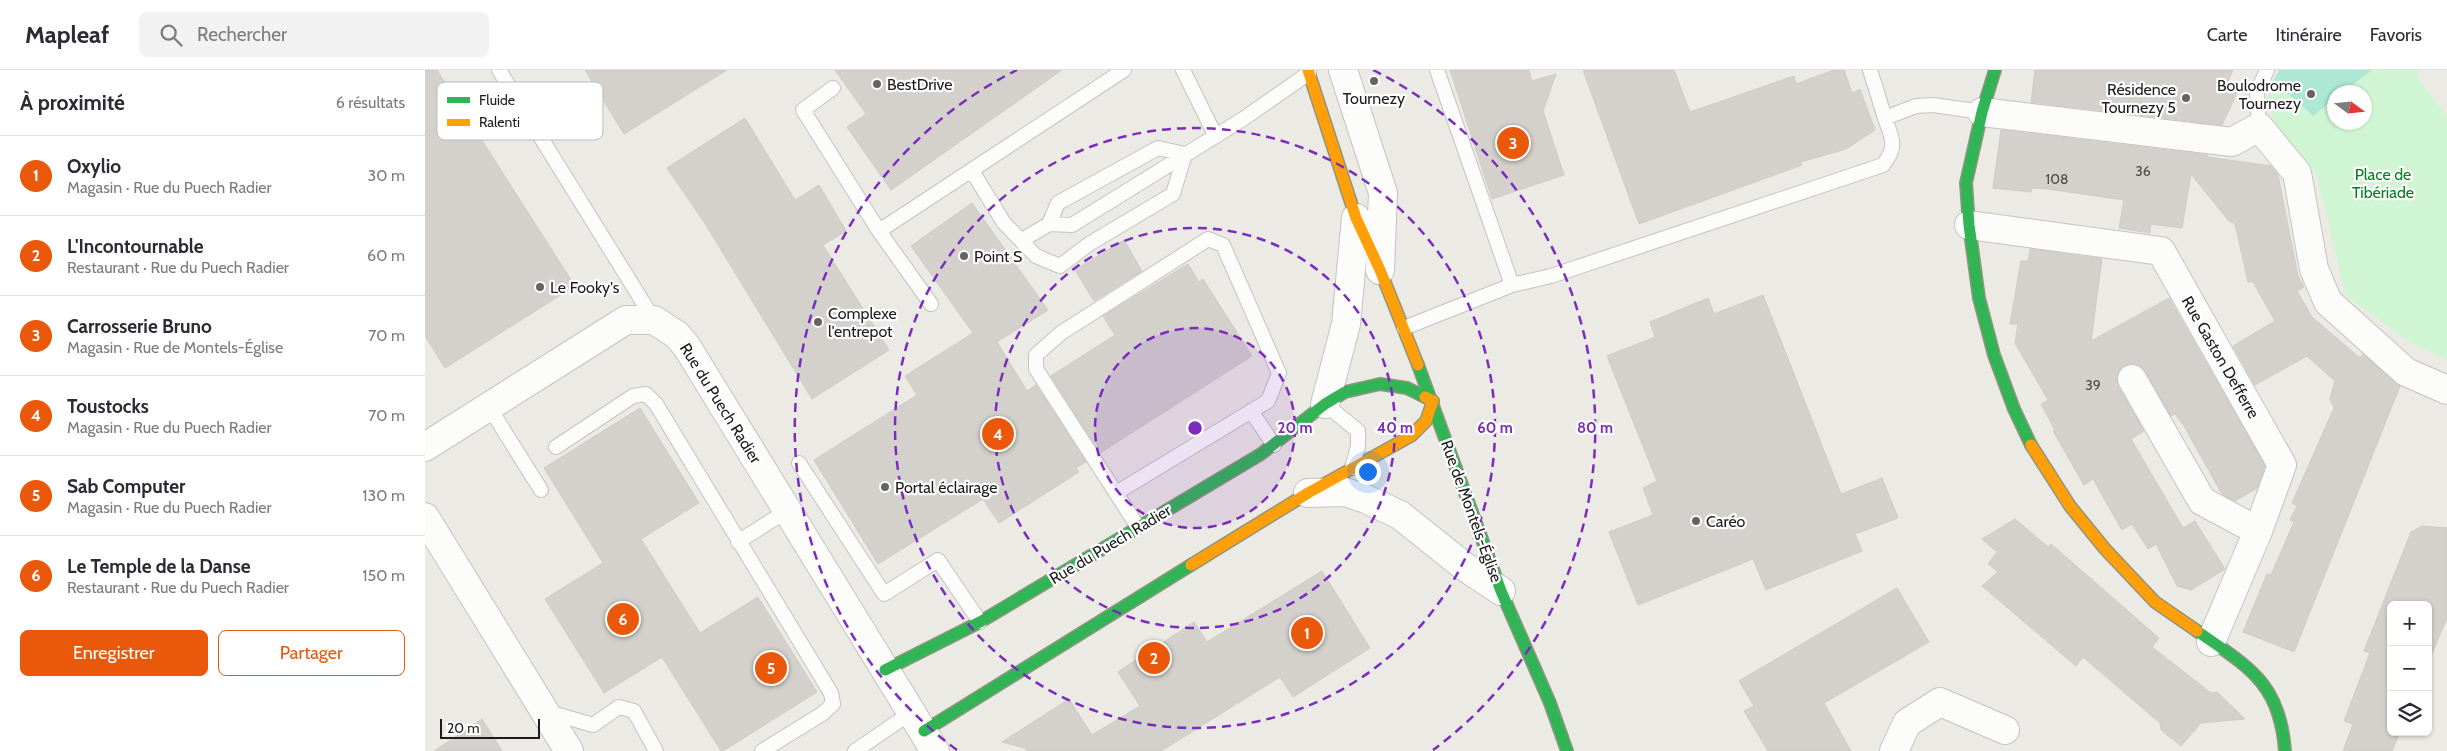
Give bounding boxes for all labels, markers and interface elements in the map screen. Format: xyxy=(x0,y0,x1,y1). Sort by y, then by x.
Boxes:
search box xyxy=(139,12,489,57)
text: Mapleaf xyxy=(25,20,109,49)
icon: search xyxy=(157,21,185,49)
text: Rechercher xyxy=(197,23,287,46)
text: Carte xyxy=(2207,24,2247,46)
text: Itinéraire xyxy=(2275,24,2342,46)
text: Favoris xyxy=(2370,24,2422,46)
place label: BestDrive xyxy=(887,75,953,94)
marker: Tournezy xyxy=(1368,75,1380,87)
place label: Boulodrome Tournezy xyxy=(2217,76,2301,113)
marker: BestDrive xyxy=(871,78,883,90)
place label: Résidence Tournezy 5 xyxy=(2101,80,2176,117)
legend xyxy=(437,82,603,140)
north arrow xyxy=(2327,85,2372,130)
marker: Boulodrome Tournezy xyxy=(2305,88,2317,100)
place label: Tournezy xyxy=(1343,89,1405,108)
text: À proximité xyxy=(20,90,125,115)
text: Fluide xyxy=(479,91,515,109)
marker: Résidence Tournezy 5 xyxy=(2180,92,2192,104)
text: 6 résultats xyxy=(336,93,405,112)
text: Ralenti xyxy=(479,113,520,131)
pin: 3 xyxy=(1497,124,1529,162)
text: Oxylio xyxy=(67,155,121,178)
house number: 36 xyxy=(2135,162,2151,180)
park label: Place de Tibériade xyxy=(2352,165,2414,202)
text: 1 xyxy=(33,166,39,185)
text: 30 m xyxy=(368,166,405,185)
house number: 108 xyxy=(2046,170,2068,188)
text: Magasin · Rue du Puech Radier xyxy=(67,178,272,197)
text: L'Incontournable xyxy=(67,235,204,258)
text: 2 xyxy=(32,246,40,265)
text: 60 m xyxy=(367,246,405,265)
place label: Point S xyxy=(974,247,1022,266)
marker: Point S xyxy=(958,250,970,262)
text: Restaurant · Rue du Puech Radier xyxy=(67,258,289,277)
place label: Le Fooky's xyxy=(550,278,620,297)
marker: Le Fooky's xyxy=(534,281,546,293)
street label: Rue Gaston Defferre xyxy=(2178,293,2263,422)
place label: Complexe l'entrepot xyxy=(828,304,897,341)
text: Carrosserie Bruno xyxy=(67,315,212,338)
marker: Complexe l'entrepot xyxy=(812,316,824,328)
text: 3 xyxy=(32,326,40,345)
text: 70 m xyxy=(368,326,405,345)
text: Magasin · Rue de Montels-Église xyxy=(67,338,283,357)
street label: Rue du Puech Radier xyxy=(676,340,766,468)
house number: 39 xyxy=(2085,376,2101,394)
text: Toustocks xyxy=(67,395,149,418)
text: 4 xyxy=(31,406,41,425)
text: 70 m xyxy=(368,406,405,425)
pin: 4 xyxy=(982,415,1014,453)
text: Magasin · Rue du Puech Radier xyxy=(67,418,272,437)
centre of rings xyxy=(1186,419,1204,437)
text: 20 m xyxy=(1278,419,1312,437)
text: 40 m xyxy=(1377,419,1413,437)
text: 60 m xyxy=(1477,419,1513,437)
text: 80 m xyxy=(1577,419,1613,437)
street label: Rue de Montels-Église xyxy=(1437,437,1506,585)
your location xyxy=(1355,459,1381,485)
text: Sab Computer xyxy=(67,475,185,498)
place label: Portal éclairage xyxy=(895,478,997,497)
marker: Portal éclairage xyxy=(879,481,891,493)
text: 5 xyxy=(32,486,40,505)
text: 130 m xyxy=(362,486,405,505)
text: Magasin · Rue du Puech Radier xyxy=(67,498,272,517)
street label: Rue du Puech Radier xyxy=(1046,500,1175,588)
place label: Caréo xyxy=(1706,512,1746,531)
marker: Caréo xyxy=(1690,515,1702,527)
text: Le Temple de la Danse xyxy=(67,555,251,578)
text: 6 xyxy=(32,566,41,585)
text: 150 m xyxy=(362,566,405,585)
text: Restaurant · Rue du Puech Radier xyxy=(67,578,289,597)
pin: 6 xyxy=(607,600,639,638)
map controls xyxy=(2387,601,2432,736)
button: + xyxy=(2387,601,2432,646)
pin: 1 xyxy=(1291,614,1323,652)
button: Enregistrer xyxy=(20,630,208,676)
button: Partager xyxy=(218,630,405,676)
pin: 2 xyxy=(1138,639,1170,677)
button: − xyxy=(2387,646,2432,691)
pin: 5 xyxy=(755,649,787,687)
button: layers xyxy=(2387,691,2432,736)
scale bar xyxy=(440,716,540,739)
text: 20 m xyxy=(447,719,480,737)

